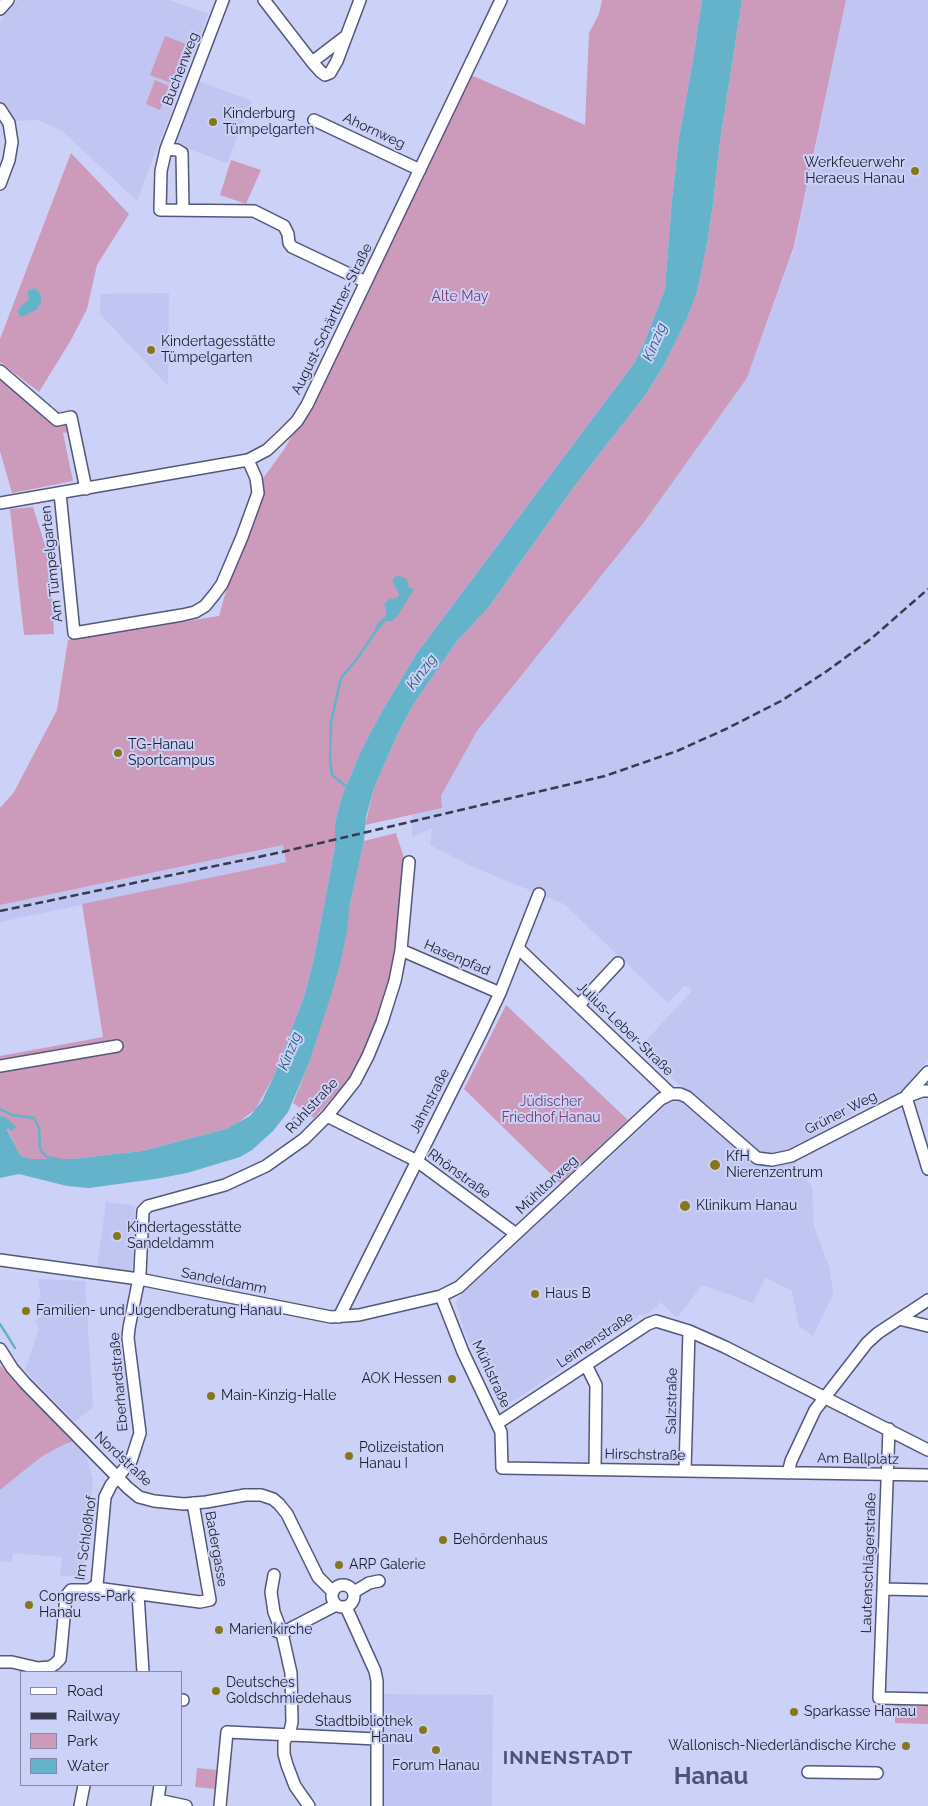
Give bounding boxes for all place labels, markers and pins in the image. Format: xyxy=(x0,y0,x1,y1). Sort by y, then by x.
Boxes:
place label: Kinderburg Tümpelgarten xyxy=(223,106,314,138)
marker: Kinderburg Tümpelgarten xyxy=(207,116,219,128)
place label: Werkfeuerwehr Heraeus Hanau xyxy=(804,155,905,188)
marker: Werkfeuerwehr Heraeus Hanau xyxy=(909,165,921,177)
place label: Kindertagesstätte Tümpelgarten xyxy=(161,334,276,367)
marker: Kindertagesstätte Tümpelgarten xyxy=(145,344,157,356)
place label: TG-Hanau Sportcampus xyxy=(128,737,215,770)
marker: TG-Hanau Sportcampus xyxy=(112,747,124,759)
place label: KfH Nierenzentrum xyxy=(726,1149,823,1182)
marker: KfH Nierenzentrum xyxy=(708,1158,722,1172)
place label: Klinikum Hanau xyxy=(696,1198,797,1214)
marker: Klinikum Hanau xyxy=(678,1199,692,1213)
place label: Kindertagesstätte Sandeldamm xyxy=(127,1220,242,1252)
marker: Kindertagesstätte Sandeldamm xyxy=(111,1230,123,1242)
place label: Haus B xyxy=(545,1286,591,1302)
marker: Haus B xyxy=(529,1288,541,1300)
place label: Familien- und Jugendberatung Hanau xyxy=(36,1303,282,1319)
marker: Familien- und Jugendberatung Hanau xyxy=(20,1305,32,1317)
place label: AOK Hessen xyxy=(361,1371,442,1387)
marker: AOK Hessen xyxy=(446,1373,458,1385)
place label: Main-Kinzig-Halle xyxy=(221,1388,336,1404)
marker: Main-Kinzig-Halle xyxy=(205,1390,217,1402)
place label: Polizeistation Hanau I xyxy=(359,1440,444,1472)
marker: Polizeistation Hanau I xyxy=(343,1450,355,1462)
place label: Behördenhaus xyxy=(453,1532,548,1548)
marker: Behördenhaus xyxy=(437,1534,449,1546)
place label: ARP Galerie xyxy=(349,1557,426,1573)
marker: ARP Galerie xyxy=(333,1559,345,1571)
place label: Congress-Park Hanau xyxy=(39,1589,135,1621)
marker: Congress-Park Hanau xyxy=(23,1599,35,1611)
place label: Marienkirche xyxy=(229,1622,312,1638)
marker: Marienkirche xyxy=(213,1624,225,1636)
place label: Deutsches Goldschmiedehaus xyxy=(226,1675,351,1708)
marker: Deutsches Goldschmiedehaus xyxy=(210,1685,222,1697)
place label: Sparkasse Hanau xyxy=(804,1704,916,1720)
marker: Sparkasse Hanau xyxy=(788,1706,800,1718)
place label: Stadtbibliothek Hanau xyxy=(315,1714,413,1746)
marker: Stadtbibliothek Hanau xyxy=(417,1724,429,1736)
place label: Wallonisch-Niederländische Kirche xyxy=(668,1738,896,1754)
marker: Wallonisch-Niederländische Kirche xyxy=(900,1740,912,1752)
marker: Forum Hanau xyxy=(430,1744,442,1756)
place label: Forum Hanau xyxy=(392,1758,480,1774)

